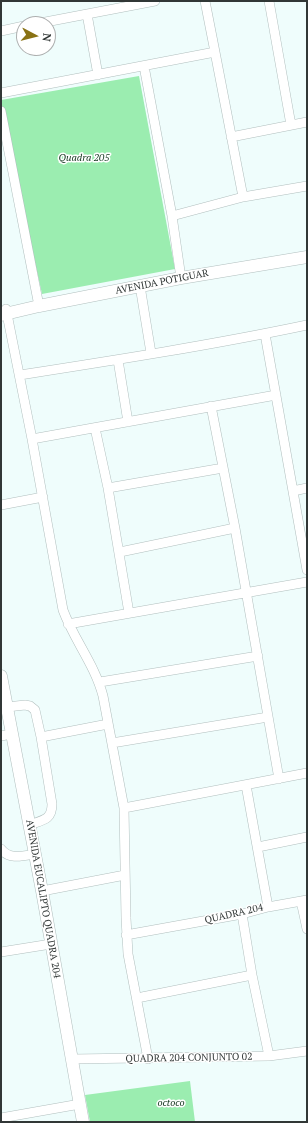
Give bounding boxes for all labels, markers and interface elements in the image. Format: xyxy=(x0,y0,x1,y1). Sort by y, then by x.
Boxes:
north arrow xyxy=(16,16,56,56)
text: N xyxy=(39,32,54,42)
park label: Quadra 205 xyxy=(58,152,110,164)
street label: AVENIDA POTIGUAR xyxy=(114,267,210,297)
street label: AVENIDA EUCALIPTO QUADRA 204 xyxy=(23,819,63,979)
street label: QUADRA 204 xyxy=(204,901,264,927)
street label: QUADRA 204 CONJUNTO 02 xyxy=(125,1051,253,1065)
park label: octoco xyxy=(157,1097,185,1109)

